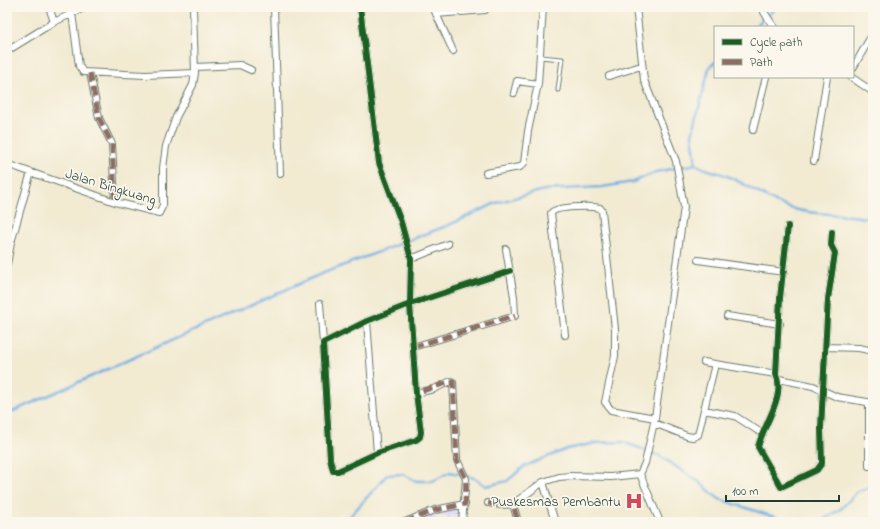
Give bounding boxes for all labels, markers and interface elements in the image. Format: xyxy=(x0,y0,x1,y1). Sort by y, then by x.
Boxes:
legend xyxy=(714,26,854,78)
text: Cycle path xyxy=(750,34,802,53)
text: Path xyxy=(750,54,773,72)
street label: Jalan Bingkuang xyxy=(62,164,159,212)
scale bar xyxy=(726,477,839,503)
text: 100 m xyxy=(732,483,759,501)
hospital icon: Puskesmas Pembantu xyxy=(624,491,644,511)
place label: Puskesmas Pembantu xyxy=(491,492,621,513)

